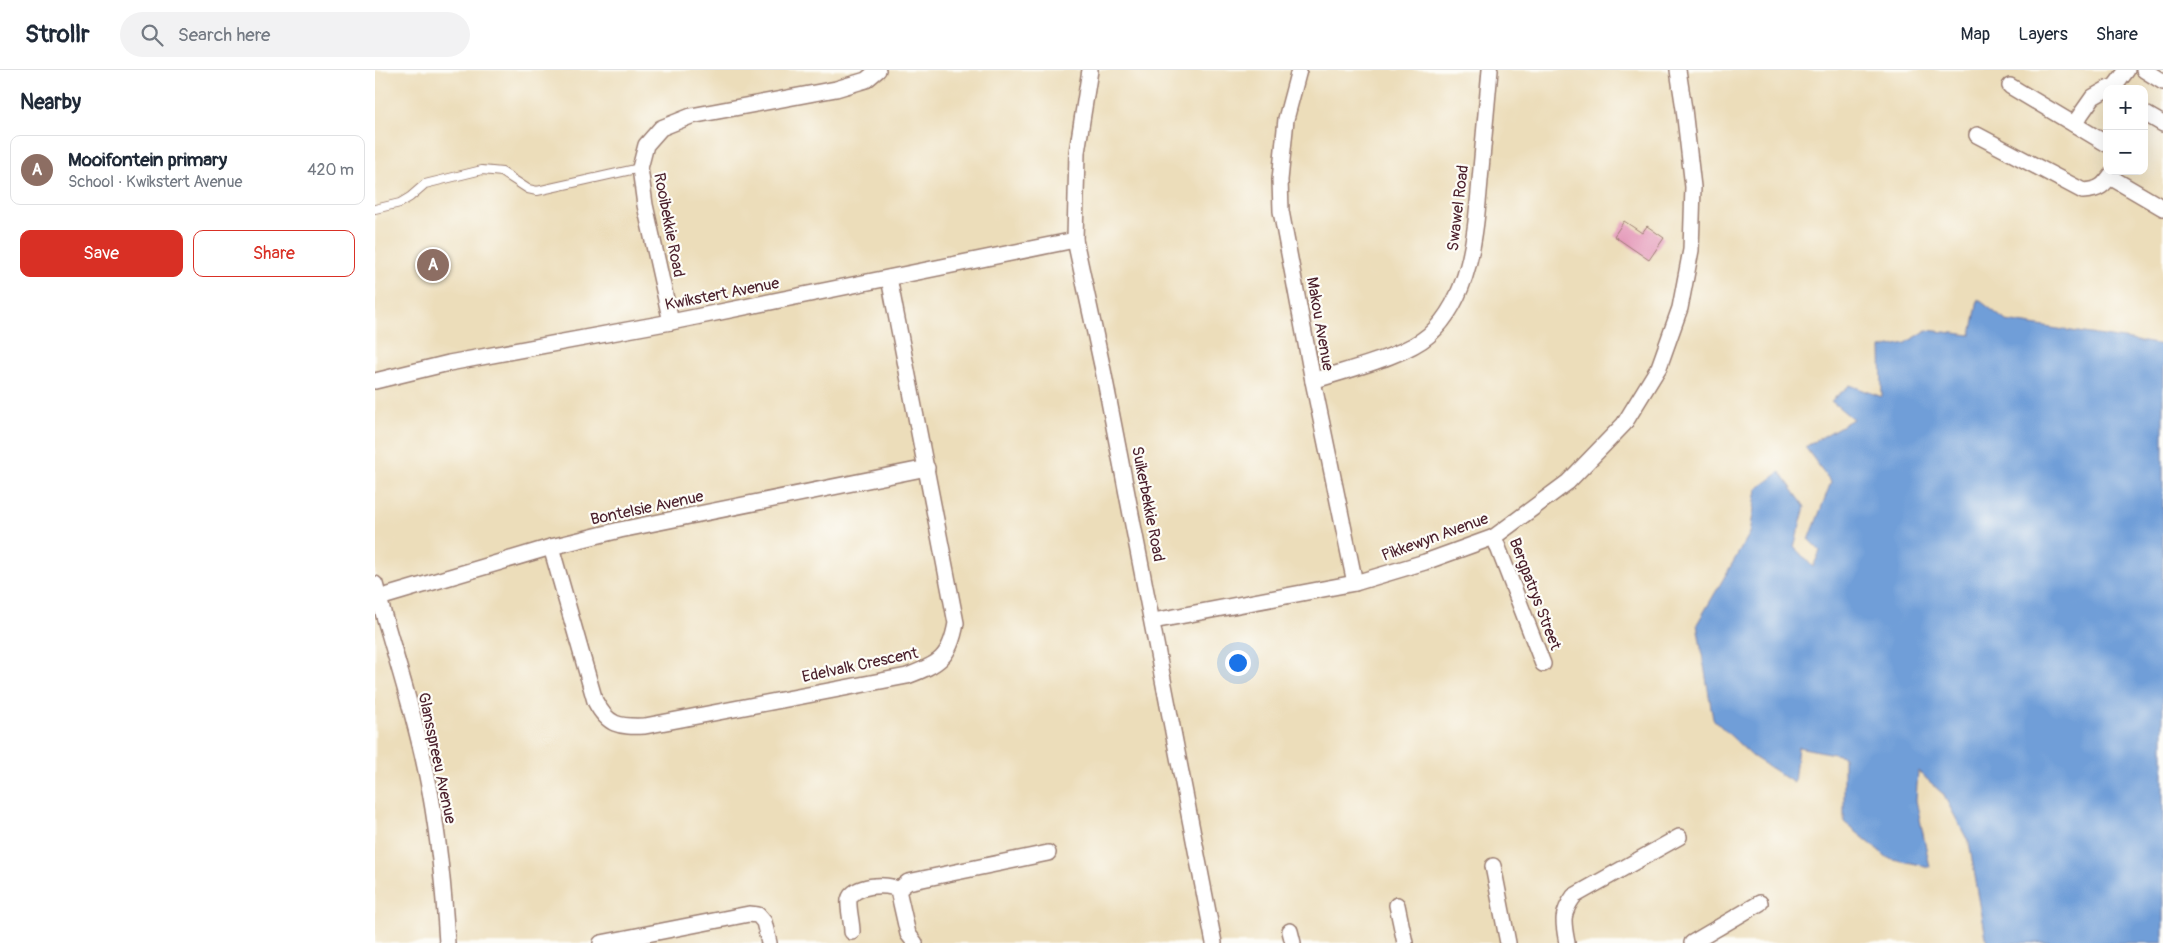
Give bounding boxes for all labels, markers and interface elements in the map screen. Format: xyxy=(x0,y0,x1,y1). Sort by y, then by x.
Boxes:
search box xyxy=(120,12,470,57)
text: Strollr xyxy=(25,20,90,49)
icon: search xyxy=(138,21,166,49)
text: Search here xyxy=(178,23,270,47)
text: Map xyxy=(1961,23,1990,46)
text: Layers xyxy=(2018,23,2068,46)
text: Share xyxy=(2096,23,2138,46)
map controls xyxy=(2103,85,2148,175)
button: + xyxy=(2103,85,2148,130)
text: Nearby xyxy=(20,89,81,116)
button: − xyxy=(2103,130,2148,175)
text: Mooifontein primary xyxy=(68,148,227,172)
text: A xyxy=(32,160,42,180)
text: 420 m xyxy=(307,160,354,180)
street label: Swawel Road xyxy=(1443,164,1473,252)
street label: Rooibekkie Road xyxy=(649,171,689,279)
text: School · Kwikstert Avenue xyxy=(68,172,242,192)
button: Save xyxy=(20,230,183,277)
button: Share xyxy=(193,230,355,277)
pin: A xyxy=(417,246,449,284)
street label: Kwikstert Avenue xyxy=(663,273,781,315)
street label: Makou Avenue xyxy=(1302,276,1338,373)
street label: Suikerbekkie Road xyxy=(1127,445,1169,563)
street label: Bontelsie Avenue xyxy=(589,486,705,530)
street label: Pikkewyn Avenue xyxy=(1379,508,1491,566)
street label: Bergpatrys Street xyxy=(1504,535,1566,653)
street label: Edelvalk Crescent xyxy=(800,643,920,687)
your location xyxy=(1225,650,1251,676)
street label: Glansspreeu Avenue xyxy=(413,691,461,826)

